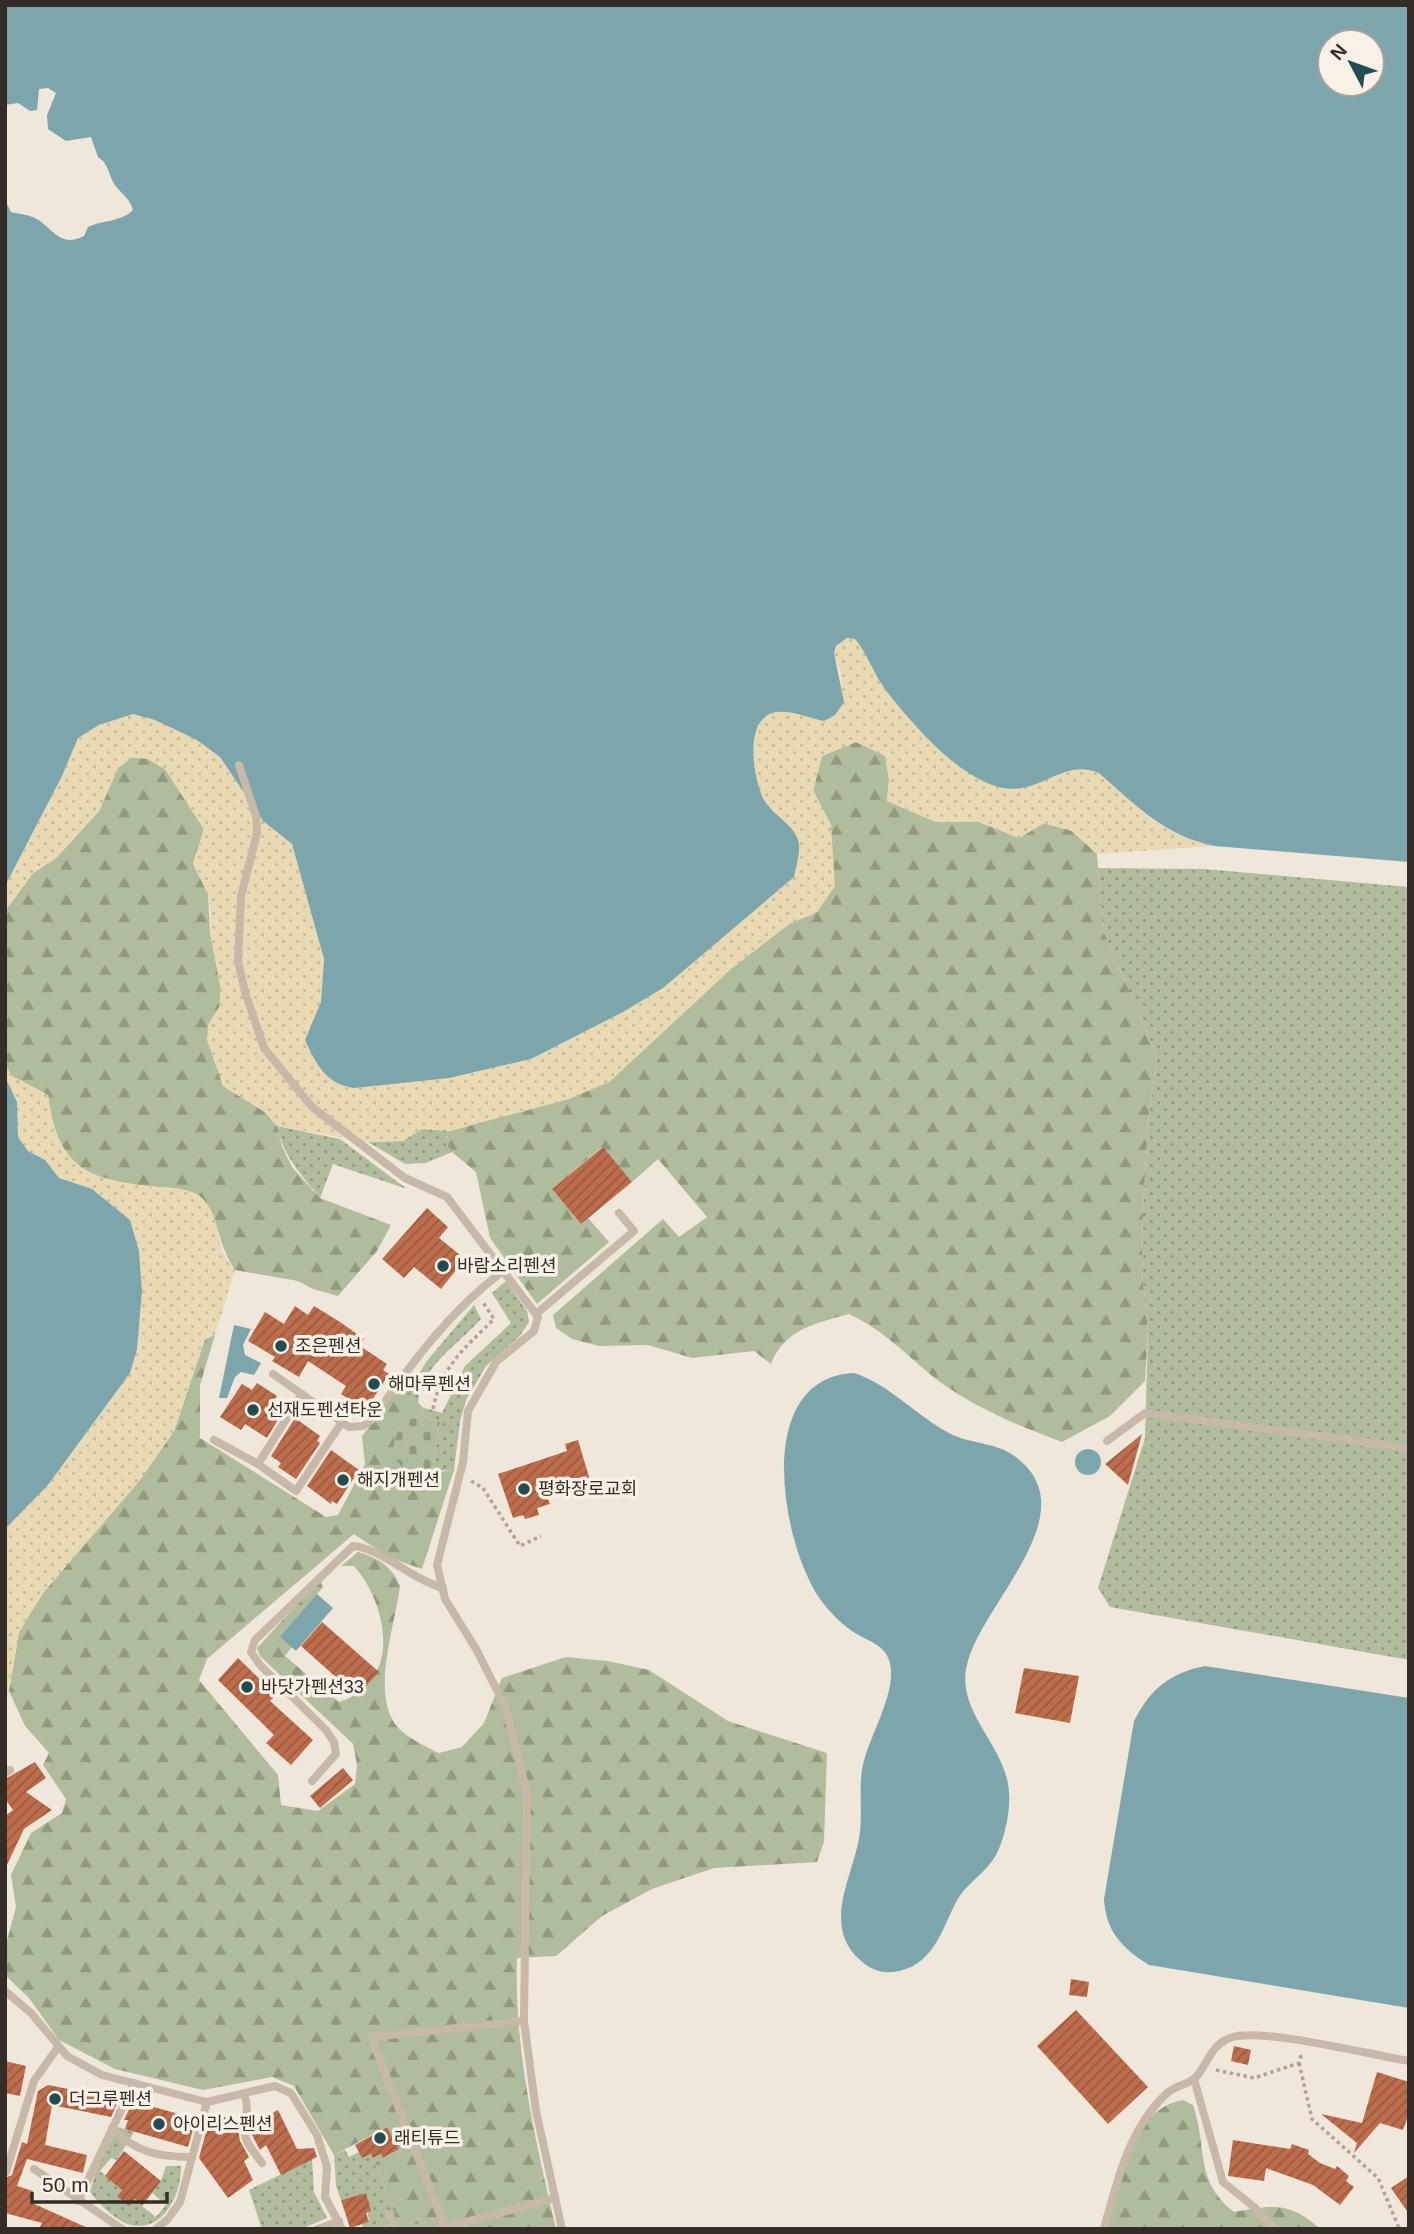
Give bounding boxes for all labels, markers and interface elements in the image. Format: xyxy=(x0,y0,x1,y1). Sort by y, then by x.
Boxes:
north arrow xyxy=(1316,28,1386,98)
text: N xyxy=(1326,40,1351,64)
place label: 바람소리펜션 xyxy=(457,1256,556,1276)
marker: 바람소리펜션 xyxy=(435,1258,451,1274)
place label: 조은펜션 xyxy=(295,1336,361,1356)
marker: 조은펜션 xyxy=(273,1338,289,1354)
place label: 해마루펜션 xyxy=(388,1374,471,1394)
marker: 해마루펜션 xyxy=(366,1376,382,1392)
place label: 선재도펜션타운 xyxy=(267,1400,383,1420)
marker: 선재도펜션타운 xyxy=(245,1402,261,1418)
place label: 해지개펜션 xyxy=(357,1470,440,1490)
marker: 해지개펜션 xyxy=(335,1472,351,1488)
place label: 평화장로교회 xyxy=(538,1479,637,1499)
marker: 평화장로교회 xyxy=(516,1481,532,1497)
place label: 바닷가펜션33 xyxy=(261,1677,364,1697)
marker: 바닷가펜션33 xyxy=(239,1679,255,1695)
place label: 더그루펜션 xyxy=(69,2089,152,2109)
marker: 더그루펜션 xyxy=(47,2091,63,2107)
place label: 아이리스펜션 xyxy=(173,2114,272,2134)
marker: 아이리스펜션 xyxy=(151,2116,167,2132)
place label: 래티튜드 xyxy=(394,2128,460,2148)
marker: 래티튜드 xyxy=(372,2130,388,2146)
scale bar xyxy=(32,2160,166,2204)
text: 50 m xyxy=(42,2173,89,2196)

